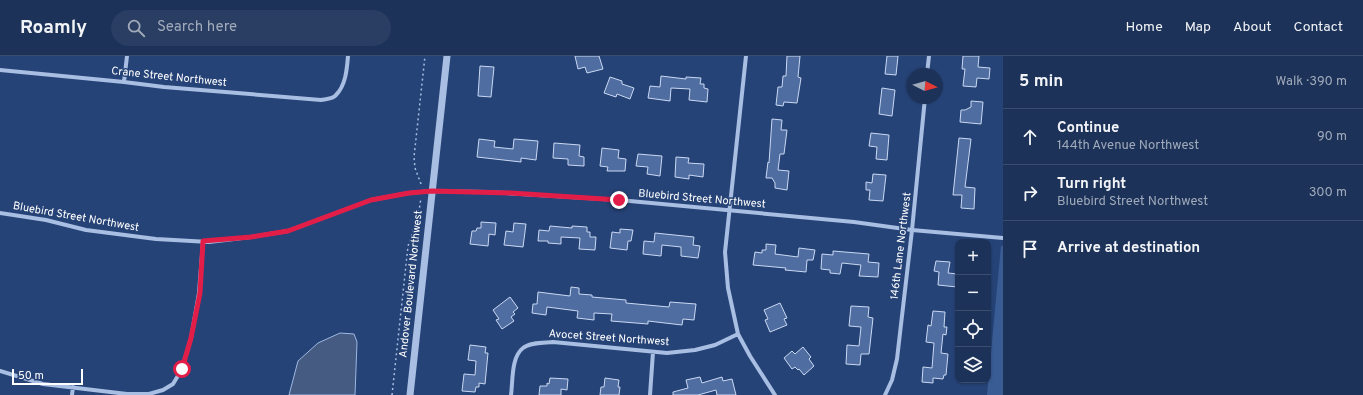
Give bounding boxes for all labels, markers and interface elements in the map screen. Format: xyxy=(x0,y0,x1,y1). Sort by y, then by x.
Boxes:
search box xyxy=(111,10,391,46)
text: Roamly xyxy=(20,16,87,40)
icon: search xyxy=(125,17,147,39)
text: Search here xyxy=(157,18,237,37)
text: Home xyxy=(1126,19,1163,36)
text: Map xyxy=(1185,19,1211,36)
text: About xyxy=(1233,19,1272,36)
text: Contact xyxy=(1294,19,1343,36)
street label: Crane Street Northwest xyxy=(111,64,227,90)
north arrow xyxy=(907,68,943,104)
text: 5 min xyxy=(1019,71,1063,93)
text: Walk · 390 m xyxy=(1276,74,1347,90)
text: Continue xyxy=(1057,119,1119,138)
icon: ahead xyxy=(1019,126,1041,148)
text: 90 m xyxy=(1317,129,1347,145)
text: 144th Avenue Northwest xyxy=(1057,138,1199,154)
text: Turn right xyxy=(1057,175,1126,194)
icon: right xyxy=(1019,182,1041,204)
text: 300 m xyxy=(1309,185,1347,201)
street label: Bluebird Street Northwest xyxy=(638,186,766,212)
route end xyxy=(610,191,628,209)
street label: 146th Lane Northwest xyxy=(887,192,915,300)
text: Bluebird Street Northwest xyxy=(1057,194,1208,210)
street label: Bluebird Street Northwest xyxy=(12,199,140,235)
street label: Andover Boulevard Northwest xyxy=(396,210,426,358)
icon: arrive xyxy=(1019,238,1041,260)
map controls xyxy=(955,239,991,383)
button: + xyxy=(955,239,991,275)
text: Arrive at destination xyxy=(1057,239,1200,258)
button: − xyxy=(955,275,991,311)
button: locate xyxy=(955,311,991,347)
street label: Avocet Street Northwest xyxy=(548,327,670,349)
button: layers xyxy=(955,347,991,383)
route start xyxy=(173,360,191,378)
scale bar xyxy=(12,367,83,386)
text: 50 m xyxy=(18,369,44,383)

